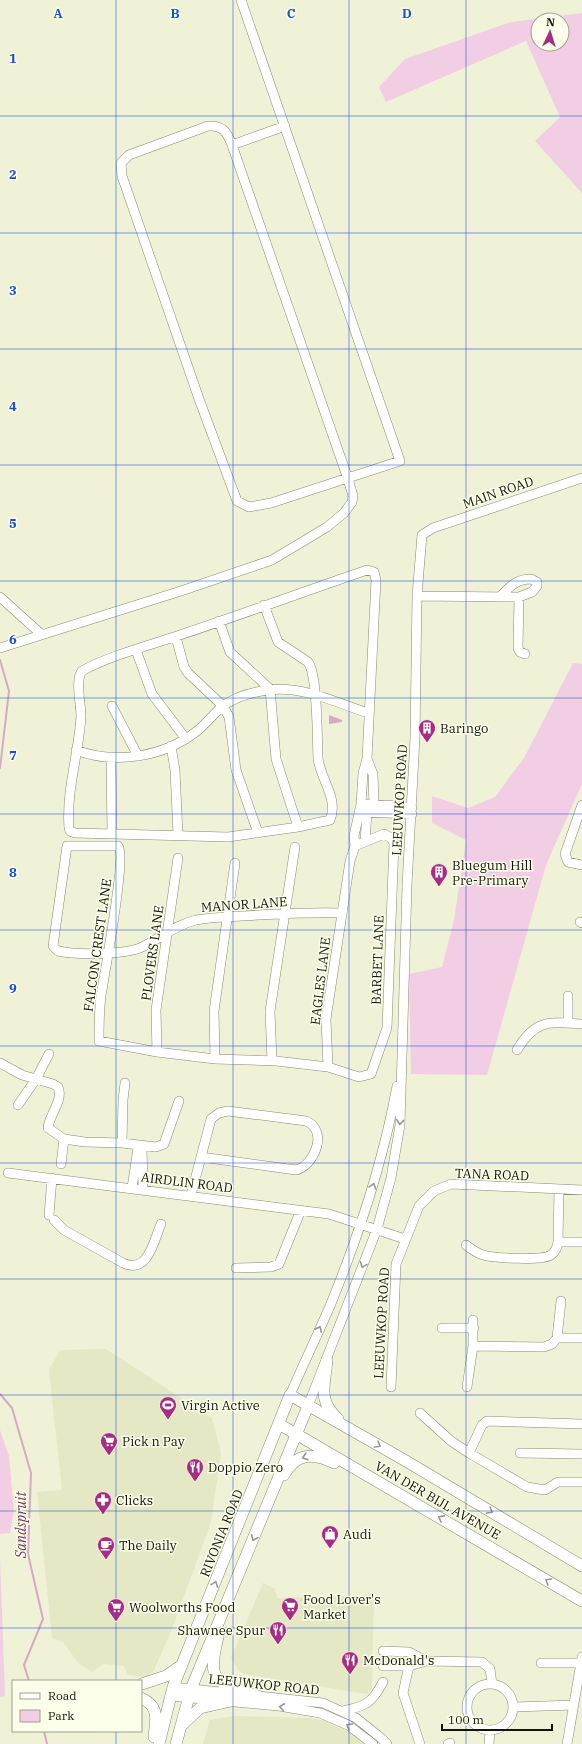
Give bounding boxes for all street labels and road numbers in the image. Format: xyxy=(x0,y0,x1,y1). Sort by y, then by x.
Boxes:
street label: MAIN ROAD xyxy=(461,472,536,512)
street label: LEEUWKOP ROAD xyxy=(388,744,411,856)
street label: FALCON CREST LANE xyxy=(80,877,115,1013)
street label: MANOR LANE xyxy=(200,893,288,916)
street label: PLOVERS LANE xyxy=(137,904,168,1002)
street label: BARBET LANE xyxy=(367,915,388,1005)
street label: EAGLES LANE xyxy=(307,936,334,1026)
street label: TANA ROAD xyxy=(455,1165,529,1184)
street label: AIRDLIN ROAD xyxy=(140,1168,234,1197)
street label: LEEUWKOP ROAD xyxy=(370,1267,393,1379)
street label: VAN DER BIJL AVENUE xyxy=(372,1457,504,1543)
street label: RIVONIA ROAD xyxy=(196,1487,247,1580)
street label: LEEUWKOP ROAD xyxy=(208,1670,320,1699)

